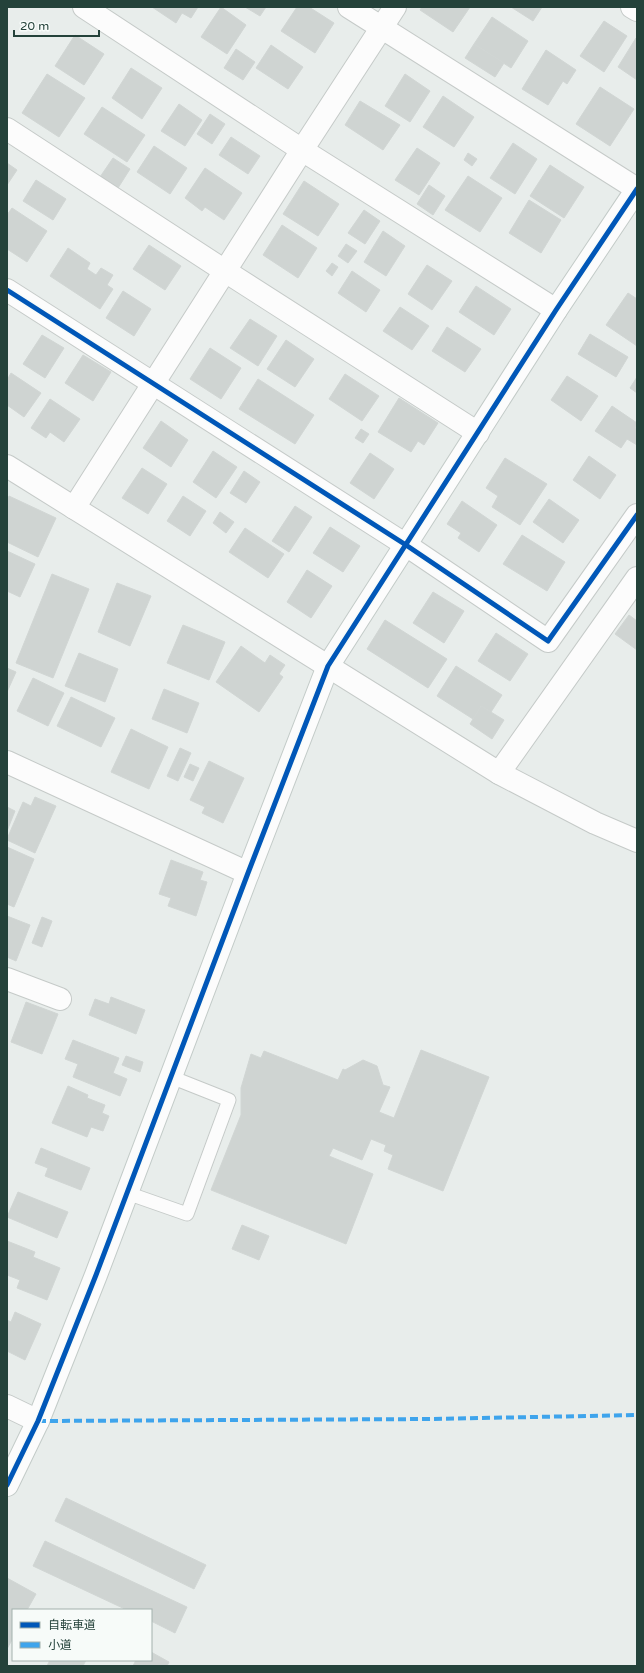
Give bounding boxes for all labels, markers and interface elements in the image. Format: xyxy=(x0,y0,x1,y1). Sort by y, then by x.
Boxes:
scale bar xyxy=(14,12,99,38)
text: 20 m xyxy=(20,19,49,33)
legend xyxy=(12,1609,152,1661)
text: 自転車道 xyxy=(48,1618,96,1632)
text: 小道 xyxy=(48,1638,72,1652)

